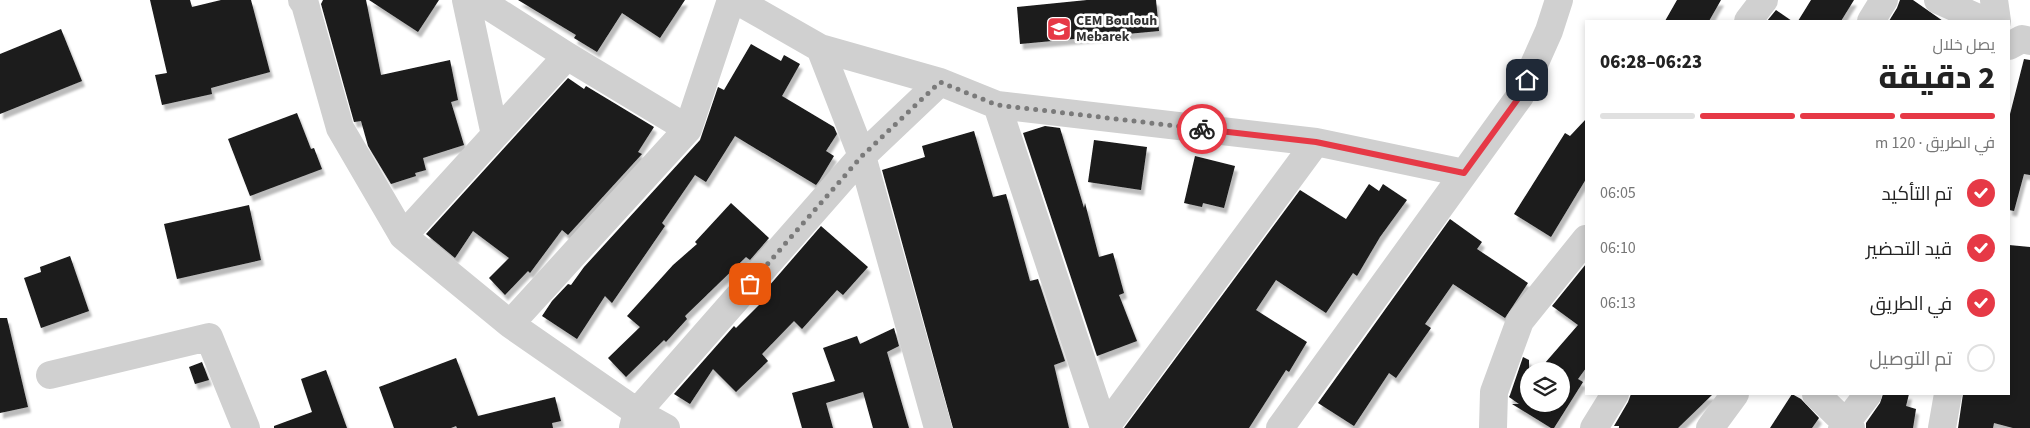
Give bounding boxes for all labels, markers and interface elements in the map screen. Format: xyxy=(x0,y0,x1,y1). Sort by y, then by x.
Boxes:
place label: CEM Boulouh Mebarek xyxy=(1076,11,1157,47)
school or university icon: CEM Boulouh Mebarek xyxy=(1046,16,1072,42)
text: يصل خلال xyxy=(1932,34,1995,56)
text: 06:23–06:28 xyxy=(1600,49,1702,76)
text: 2 دقيقة xyxy=(1879,55,1995,101)
pin xyxy=(1506,59,1548,101)
icon: home xyxy=(1513,66,1541,94)
courier xyxy=(1177,104,1227,154)
icon: bike xyxy=(1188,115,1216,143)
text: في الطريق · 120 m xyxy=(1875,132,1995,154)
icon: check xyxy=(1967,179,1995,207)
text: تم التأكيد xyxy=(1881,181,1952,208)
text: 06:05 xyxy=(1600,182,1636,204)
icon: check xyxy=(1967,234,1995,262)
text: قيد التحضير xyxy=(1866,236,1952,263)
text: 06:10 xyxy=(1600,237,1636,259)
pin xyxy=(729,263,771,305)
icon: bag xyxy=(736,270,764,298)
icon: check xyxy=(1967,289,1995,317)
text: في الطريق xyxy=(1870,291,1952,318)
text: 06:13 xyxy=(1600,292,1636,314)
text: تم التوصيل xyxy=(1869,346,1952,373)
map controls xyxy=(1520,362,1570,412)
button: layers xyxy=(1520,362,1570,412)

